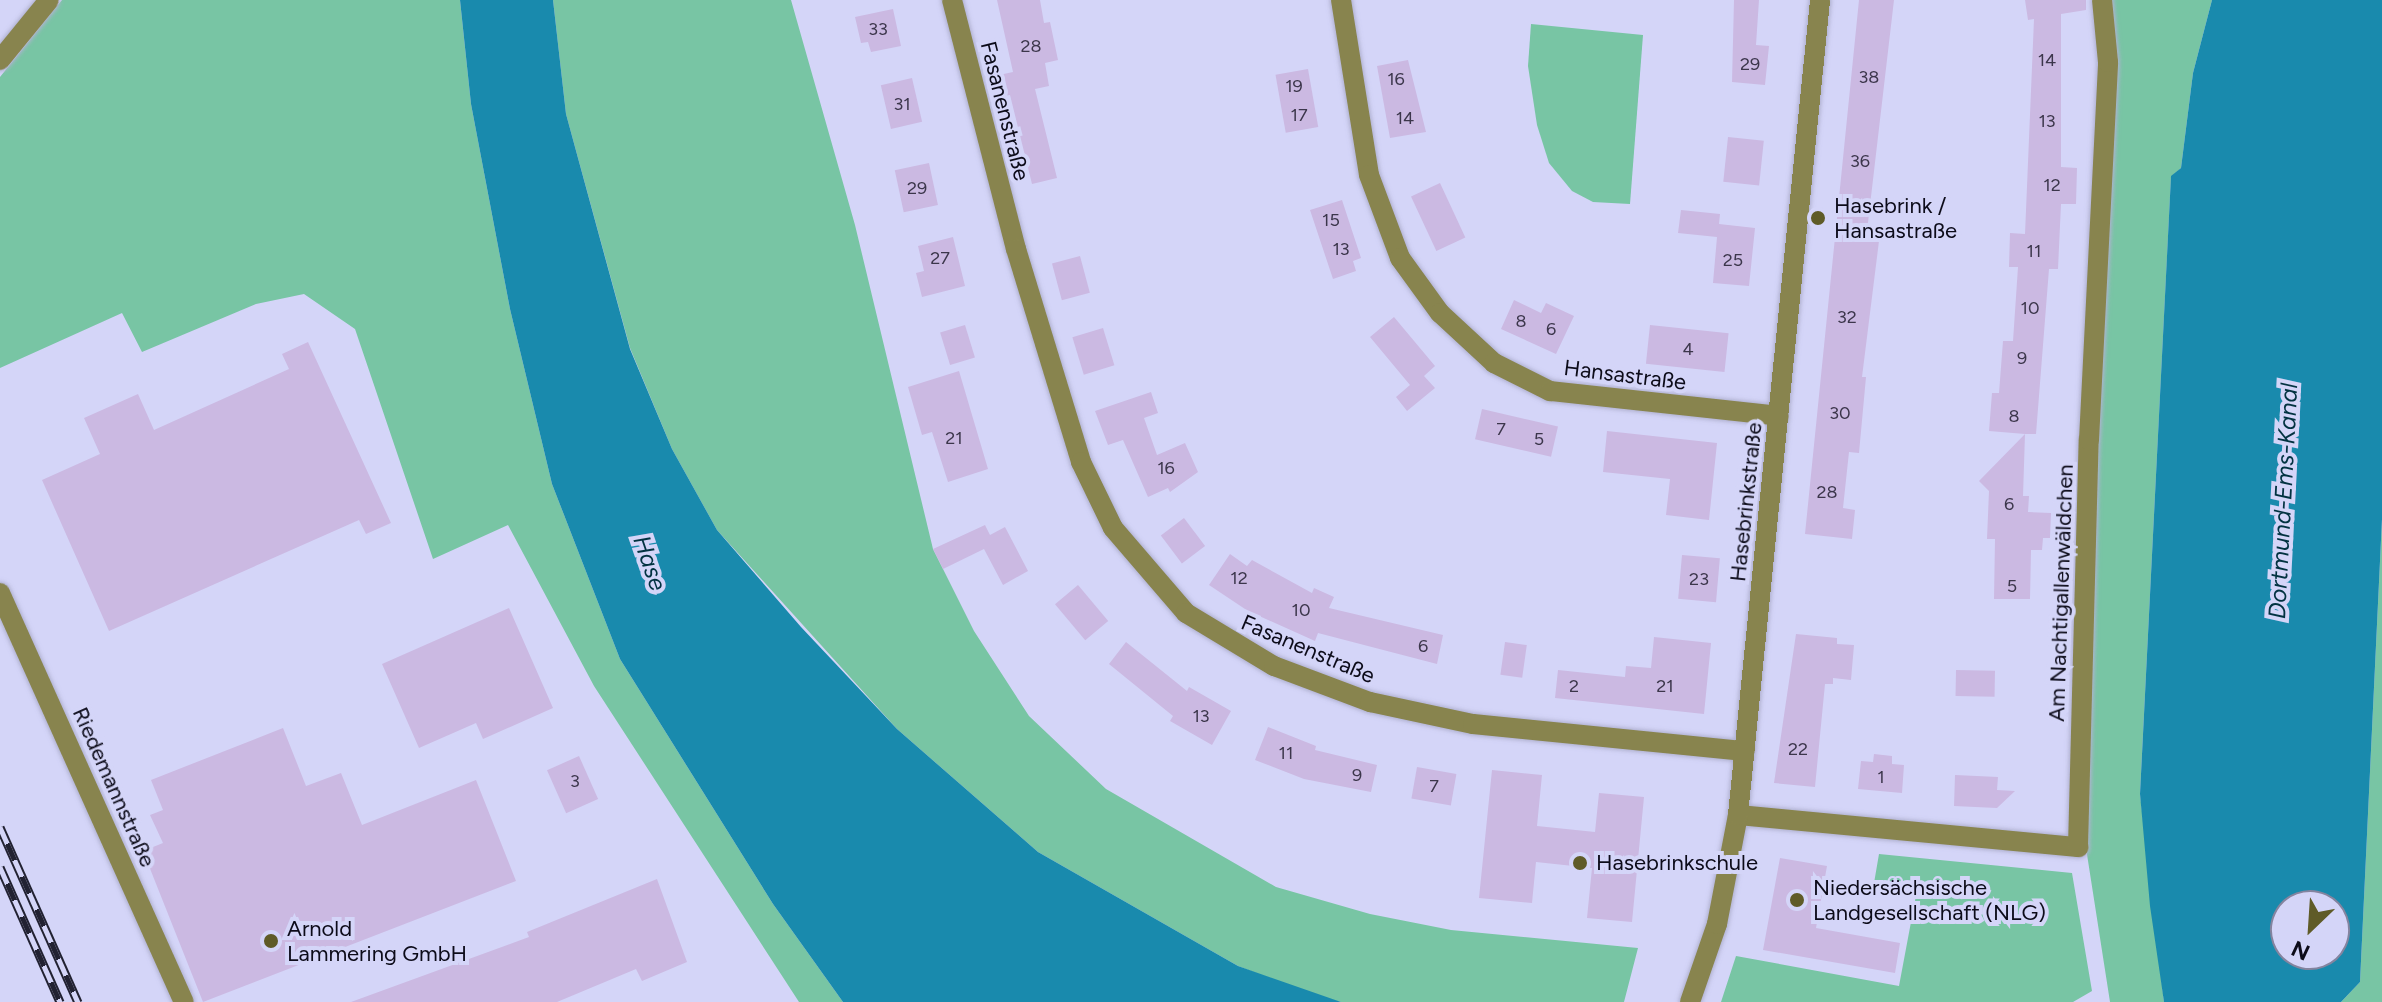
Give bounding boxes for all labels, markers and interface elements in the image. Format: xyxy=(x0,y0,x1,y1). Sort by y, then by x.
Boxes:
house number: 33 xyxy=(868,18,888,40)
house number: 28 xyxy=(1020,35,1042,57)
street label: Fasanenstraße xyxy=(975,39,1035,183)
house number: 14 xyxy=(2038,49,2056,71)
house number: 29 xyxy=(1740,53,1760,75)
house number: 38 xyxy=(1859,66,1879,88)
house number: 16 xyxy=(1387,68,1405,90)
house number: 19 xyxy=(1285,75,1303,97)
house number: 31 xyxy=(893,93,911,115)
house number: 17 xyxy=(1290,104,1308,126)
house number: 14 xyxy=(1396,107,1414,129)
house number: 13 xyxy=(2038,110,2056,132)
house number: 36 xyxy=(1850,150,1870,172)
house number: 12 xyxy=(2043,174,2061,196)
house number: 29 xyxy=(907,177,927,199)
place label: Hasebrink / Hansastraße xyxy=(1834,192,1957,244)
house number: 15 xyxy=(1322,209,1340,231)
marker: Hasebrink / Hansastraße xyxy=(1809,209,1827,227)
house number: 13 xyxy=(1332,238,1350,260)
house number: 11 xyxy=(2027,240,2041,262)
house number: 27 xyxy=(930,247,950,269)
house number: 25 xyxy=(1723,249,1743,271)
house number: 10 xyxy=(2021,297,2039,319)
house number: 32 xyxy=(1837,306,1857,328)
house number: 8 xyxy=(1515,310,1527,332)
house number: 6 xyxy=(1546,318,1556,340)
house number: 4 xyxy=(1682,338,1694,360)
house number: 9 xyxy=(2017,347,2027,369)
street label: Hansastraße xyxy=(1562,354,1688,396)
water label: Dortmund-Ems-Kanal xyxy=(2262,382,2304,620)
house number: 30 xyxy=(1829,402,1851,424)
house number: 8 xyxy=(2008,405,2020,427)
house number: 7 xyxy=(1496,418,1506,440)
street label: Hasebrinkstraße xyxy=(1725,421,1767,583)
house number: 21 xyxy=(945,427,963,449)
house number: 5 xyxy=(1534,428,1544,450)
house number: 16 xyxy=(1157,457,1175,479)
street label: Am Nachtigallenwäldchen xyxy=(2043,464,2079,722)
house number: 28 xyxy=(1816,481,1838,503)
house number: 6 xyxy=(2004,493,2014,515)
water label: Hase xyxy=(627,532,673,594)
house number: 12 xyxy=(1230,567,1248,589)
house number: 23 xyxy=(1689,568,1709,590)
house number: 5 xyxy=(2007,575,2017,597)
house number: 10 xyxy=(1292,599,1310,621)
street label: Fasanenstraße xyxy=(1237,609,1379,689)
house number: 6 xyxy=(1418,635,1428,657)
house number: 2 xyxy=(1569,675,1579,697)
house number: 21 xyxy=(1656,675,1674,697)
street label: Riedemannstraße xyxy=(67,703,161,871)
house number: 13 xyxy=(1192,705,1210,727)
house number: 22 xyxy=(1788,738,1808,760)
house number: 11 xyxy=(1279,742,1293,764)
house number: 9 xyxy=(1352,764,1362,786)
house number: 1 xyxy=(1877,766,1885,788)
house number: 3 xyxy=(570,770,580,792)
house number: 7 xyxy=(1429,775,1439,797)
place label: Hasebrinkschule xyxy=(1596,850,1758,876)
marker: Hasebrinkschule xyxy=(1571,854,1589,872)
place label: Niedersächsische Landgesellschaft (NLG) xyxy=(1813,874,2046,926)
north arrow xyxy=(2270,890,2350,970)
marker: Niedersächsische Landgesellschaft (NLG) xyxy=(1788,891,1806,909)
place label: Arnold Lammering GmbH xyxy=(287,915,467,966)
marker: Arnold Lammering GmbH xyxy=(262,932,280,950)
text: N xyxy=(2287,935,2314,966)

